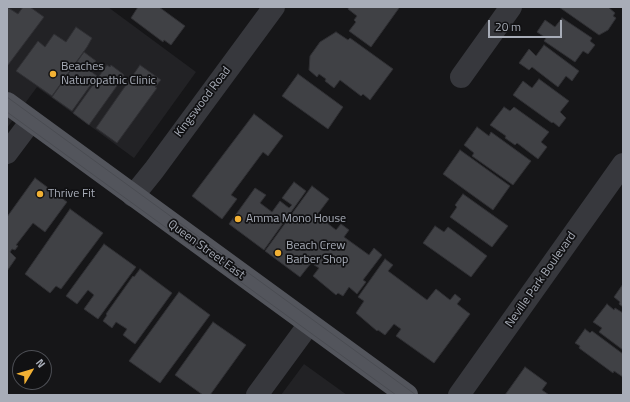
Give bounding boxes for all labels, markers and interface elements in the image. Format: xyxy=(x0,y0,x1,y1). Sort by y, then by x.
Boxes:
scale bar xyxy=(490,12,564,38)
text: 20 m xyxy=(495,17,521,36)
place label: Beaches Naturopathic Clinic xyxy=(61,60,156,88)
street label: Kingswood Road xyxy=(172,64,234,140)
marker: Beaches Naturopathic Clinic xyxy=(48,69,58,79)
place label: Thrive Fit xyxy=(48,187,95,201)
marker: Thrive Fit xyxy=(35,189,45,199)
place label: Amma Mono House xyxy=(246,212,346,226)
marker: Amma Mono House xyxy=(233,214,243,224)
street label: Queen Street East xyxy=(165,217,247,283)
street label: Neville Park Boulevard xyxy=(503,230,579,330)
place label: Beach Crew Barber Shop xyxy=(286,239,348,267)
marker: Beach Crew Barber Shop xyxy=(273,248,283,258)
north arrow xyxy=(12,350,52,390)
text: N xyxy=(32,355,49,371)

